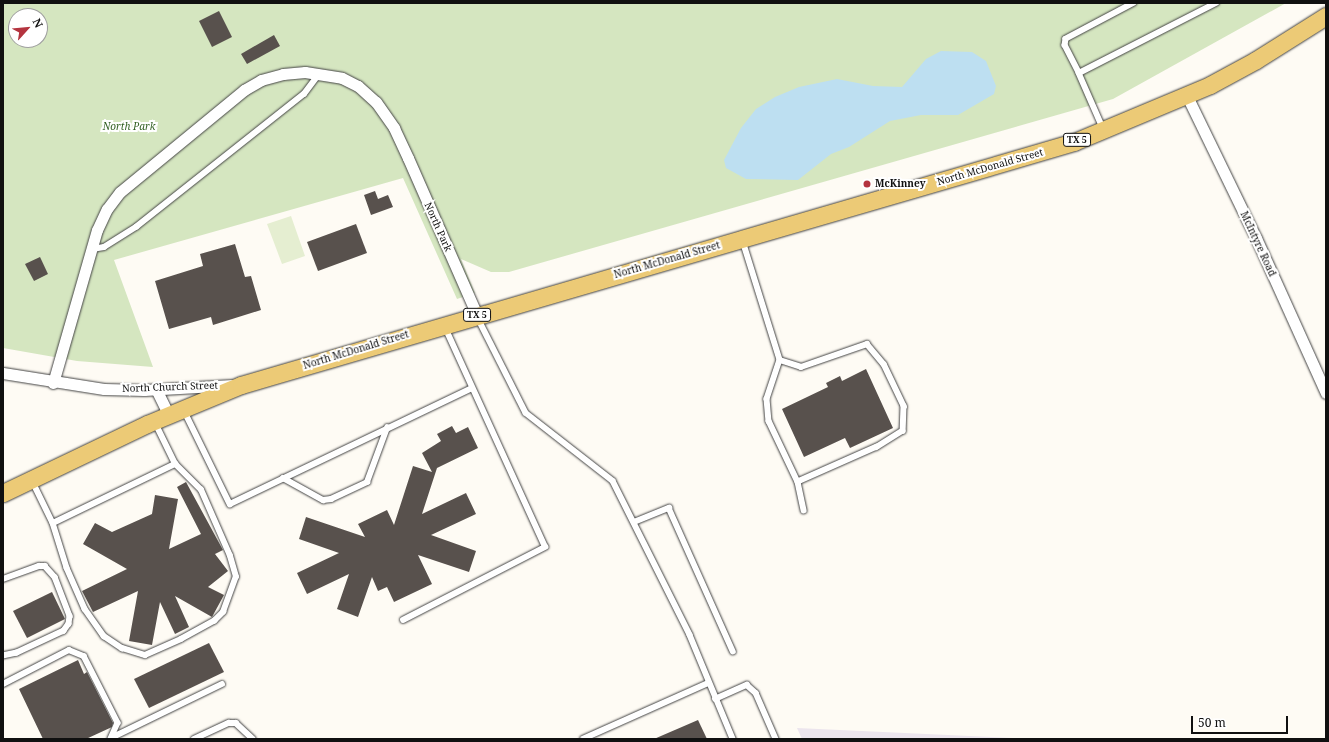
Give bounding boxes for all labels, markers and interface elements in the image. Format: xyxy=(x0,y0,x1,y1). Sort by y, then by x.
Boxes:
north arrow xyxy=(8,8,48,48)
text: N xyxy=(30,16,47,30)
park label: North Park xyxy=(103,121,155,133)
road number: TX 5 xyxy=(1063,133,1091,147)
street label: North McDonald Street xyxy=(936,146,1044,188)
place label: McKinney xyxy=(875,178,925,190)
marker: McKinney xyxy=(862,179,872,189)
street label: North Park xyxy=(422,200,454,254)
street label: McIntyre Road xyxy=(1238,210,1278,278)
street label: North McDonald Street xyxy=(613,239,721,281)
road number: TX 5 xyxy=(463,308,491,322)
street label: North McDonald Street xyxy=(302,328,410,372)
street label: North Church Street xyxy=(122,379,218,395)
scale bar xyxy=(1193,708,1290,734)
text: 50 m xyxy=(1198,714,1226,731)

